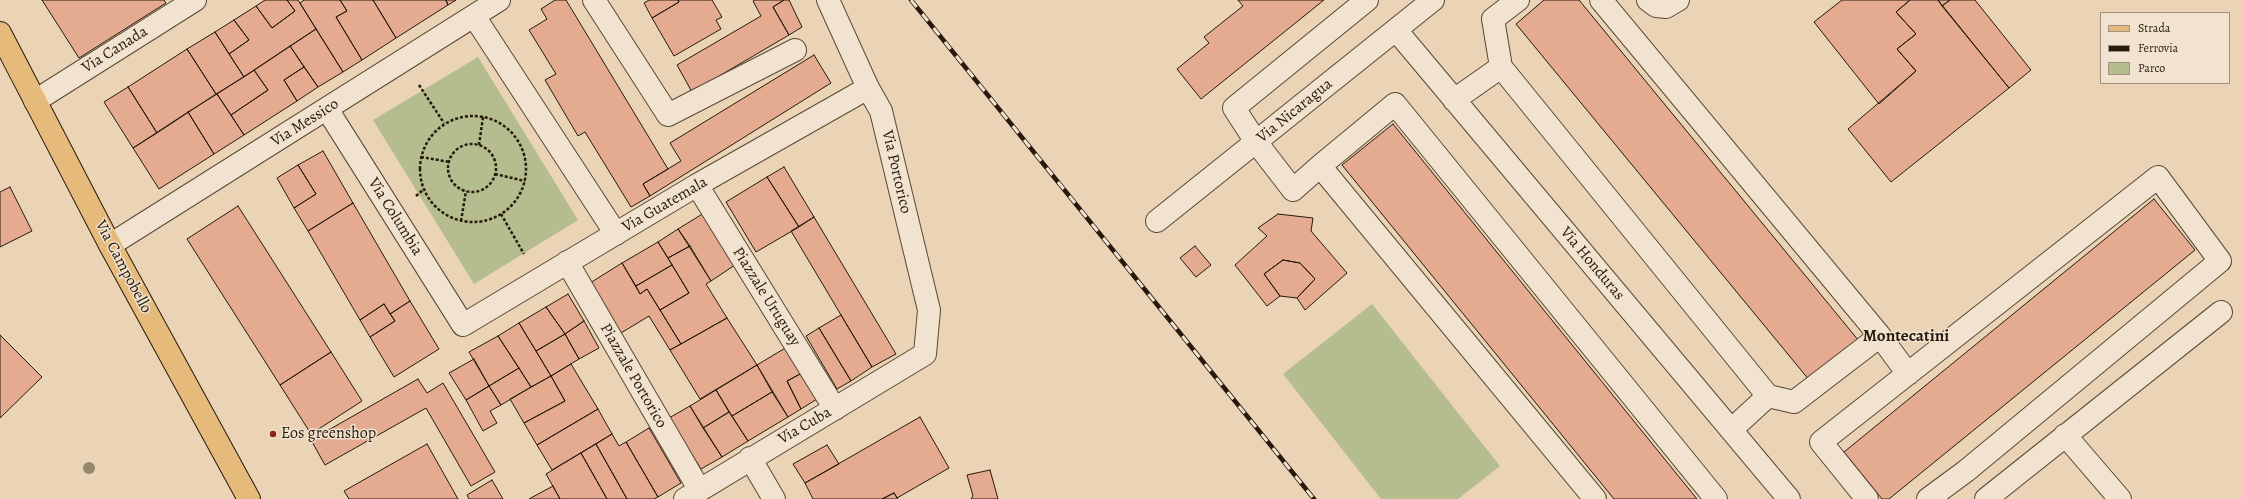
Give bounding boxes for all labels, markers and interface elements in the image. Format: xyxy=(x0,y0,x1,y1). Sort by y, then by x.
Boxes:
legend xyxy=(2100,12,2230,84)
text: Strada xyxy=(2138,20,2170,36)
street label: Via Canada xyxy=(79,22,151,78)
text: Ferrovia xyxy=(2138,40,2178,56)
text: Parco xyxy=(2138,60,2165,76)
street label: Via Nicaragua xyxy=(1253,75,1337,147)
street label: Via Messico xyxy=(267,95,343,151)
street label: Via Portorico xyxy=(877,129,915,215)
street label: Via Guatemala xyxy=(619,173,711,237)
street label: Via Columbia xyxy=(364,175,426,259)
street label: Via Campobello xyxy=(90,217,156,317)
street label: Via Honduras xyxy=(1556,223,1628,305)
street label: Piazzale Uruguay xyxy=(728,244,804,350)
street label: Piazzale Portorico xyxy=(595,320,671,432)
district label: Montecatini xyxy=(1863,327,1949,347)
street label: Via Cuba xyxy=(775,403,835,449)
place label: Eos greenshop xyxy=(281,424,376,444)
marker: Eos greenshop xyxy=(268,429,278,439)

